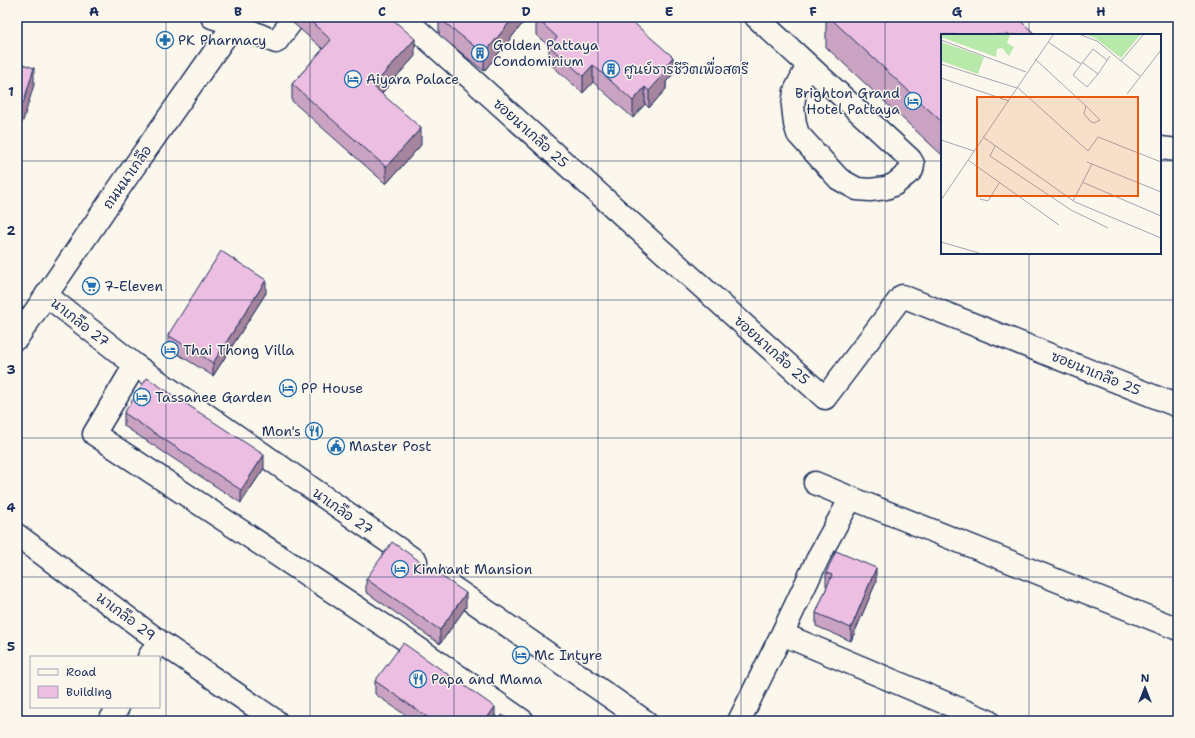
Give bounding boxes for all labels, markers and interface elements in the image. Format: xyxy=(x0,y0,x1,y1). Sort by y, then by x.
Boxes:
text: A xyxy=(89,3,99,20)
text: B xyxy=(234,3,242,20)
text: C xyxy=(378,3,386,20)
text: D xyxy=(521,3,531,20)
text: E xyxy=(665,3,674,20)
text: F xyxy=(809,3,817,20)
text: G xyxy=(952,3,963,20)
text: H xyxy=(1096,3,1106,20)
pharmacy icon: PK Pharmacy xyxy=(155,30,175,50)
place label: PK Pharmacy xyxy=(178,31,266,49)
inset map xyxy=(941,34,1161,254)
place label: Golden Pattaya Condominium xyxy=(493,36,599,70)
building icon: Golden Pattaya Condominium xyxy=(470,43,490,63)
place label: ศูนย์ธารชีวิตเพื่อสตรี xyxy=(624,56,749,79)
building icon: ศูนย์ธารชีวิตเพื่อสตรี xyxy=(601,59,621,79)
hotel icon: Aiyara Palace xyxy=(343,69,363,89)
place label: Aiyara Palace xyxy=(366,70,459,88)
text: 1 xyxy=(8,83,14,100)
place label: Brighton Grand Hotel Pattaya xyxy=(795,84,900,118)
hotel icon: Brighton Grand Hotel Pattaya xyxy=(903,91,923,111)
street label: ซอยนาเกลือ 25 xyxy=(490,94,572,172)
street label: ถนนนาเกลือ xyxy=(98,142,156,212)
text: 2 xyxy=(6,222,16,239)
supermarket icon: 7-Eleven xyxy=(81,276,101,296)
place label: 7-Eleven xyxy=(104,277,163,295)
street label: นาเกลือ 27 xyxy=(47,293,113,351)
street label: ซอยนาเกลือ 25 xyxy=(731,311,813,389)
hotel icon: Thai Thong Villa xyxy=(160,340,180,360)
place label: Thai Thong Villa xyxy=(183,341,295,359)
street label: ซอยนาเกลือ 25 xyxy=(1049,347,1143,399)
text: 3 xyxy=(6,361,16,378)
hotel icon: PP House xyxy=(278,378,298,398)
place label: PP House xyxy=(301,379,363,397)
hotel icon: Tassanee Garden xyxy=(132,387,152,407)
place label: Tassanee Garden xyxy=(155,388,272,406)
restaurant icon: Mon's xyxy=(304,421,324,441)
place label: Mon's xyxy=(262,422,301,440)
public building icon: Master Post xyxy=(326,436,346,456)
place label: Master Post xyxy=(349,437,431,455)
street label: นาเกลือ 27 xyxy=(309,484,377,538)
text: 4 xyxy=(6,499,16,516)
hotel icon: Kimhant Mansion xyxy=(390,559,410,579)
place label: Kimhant Mansion xyxy=(413,560,533,578)
street label: นาเกลือ 29 xyxy=(93,588,159,644)
text: 5 xyxy=(7,638,15,655)
hotel icon: Mc Intyre xyxy=(511,645,531,665)
place label: Mc Intyre xyxy=(534,646,602,664)
legend xyxy=(30,656,160,708)
text: Road xyxy=(66,664,97,680)
north arrow xyxy=(1125,668,1165,708)
restaurant icon: Papa and Mama xyxy=(408,669,428,689)
place label: Papa and Mama xyxy=(431,670,543,688)
text: N xyxy=(1141,671,1150,686)
text: Building xyxy=(66,684,112,700)

